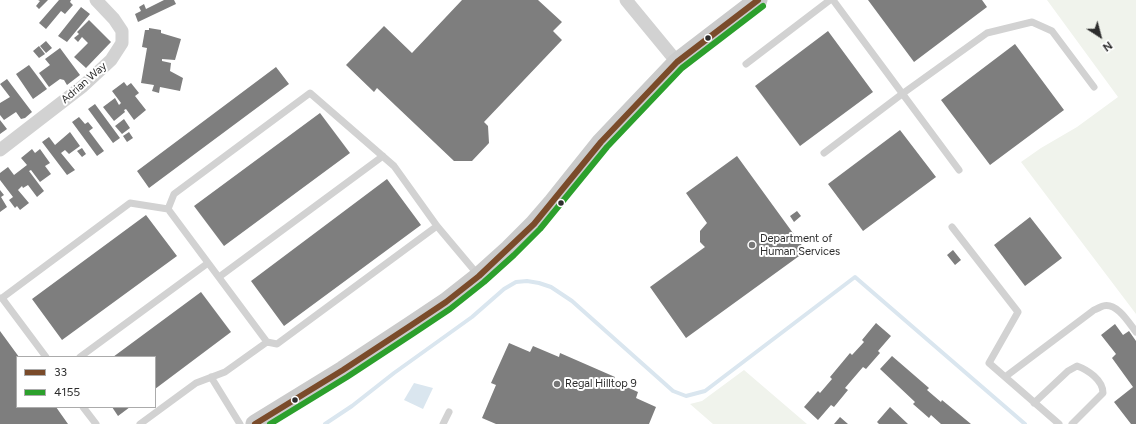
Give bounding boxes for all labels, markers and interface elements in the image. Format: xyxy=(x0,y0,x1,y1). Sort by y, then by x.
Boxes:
north arrow xyxy=(1080,16,1120,56)
unlabelled marker xyxy=(703,33,713,43)
text: N xyxy=(1100,38,1115,54)
street label: Adrian Way xyxy=(59,60,109,106)
unlabelled marker xyxy=(556,198,566,208)
place label: Department of Human Services xyxy=(760,232,840,258)
marker: Department of Human Services xyxy=(747,240,757,250)
legend xyxy=(16,356,156,408)
text: 33 xyxy=(54,365,67,379)
place label: Regal Hilltop 9 xyxy=(565,377,637,391)
marker: Regal Hilltop 9 xyxy=(552,379,562,389)
text: 4155 xyxy=(54,385,80,399)
unlabelled marker xyxy=(290,395,300,405)

